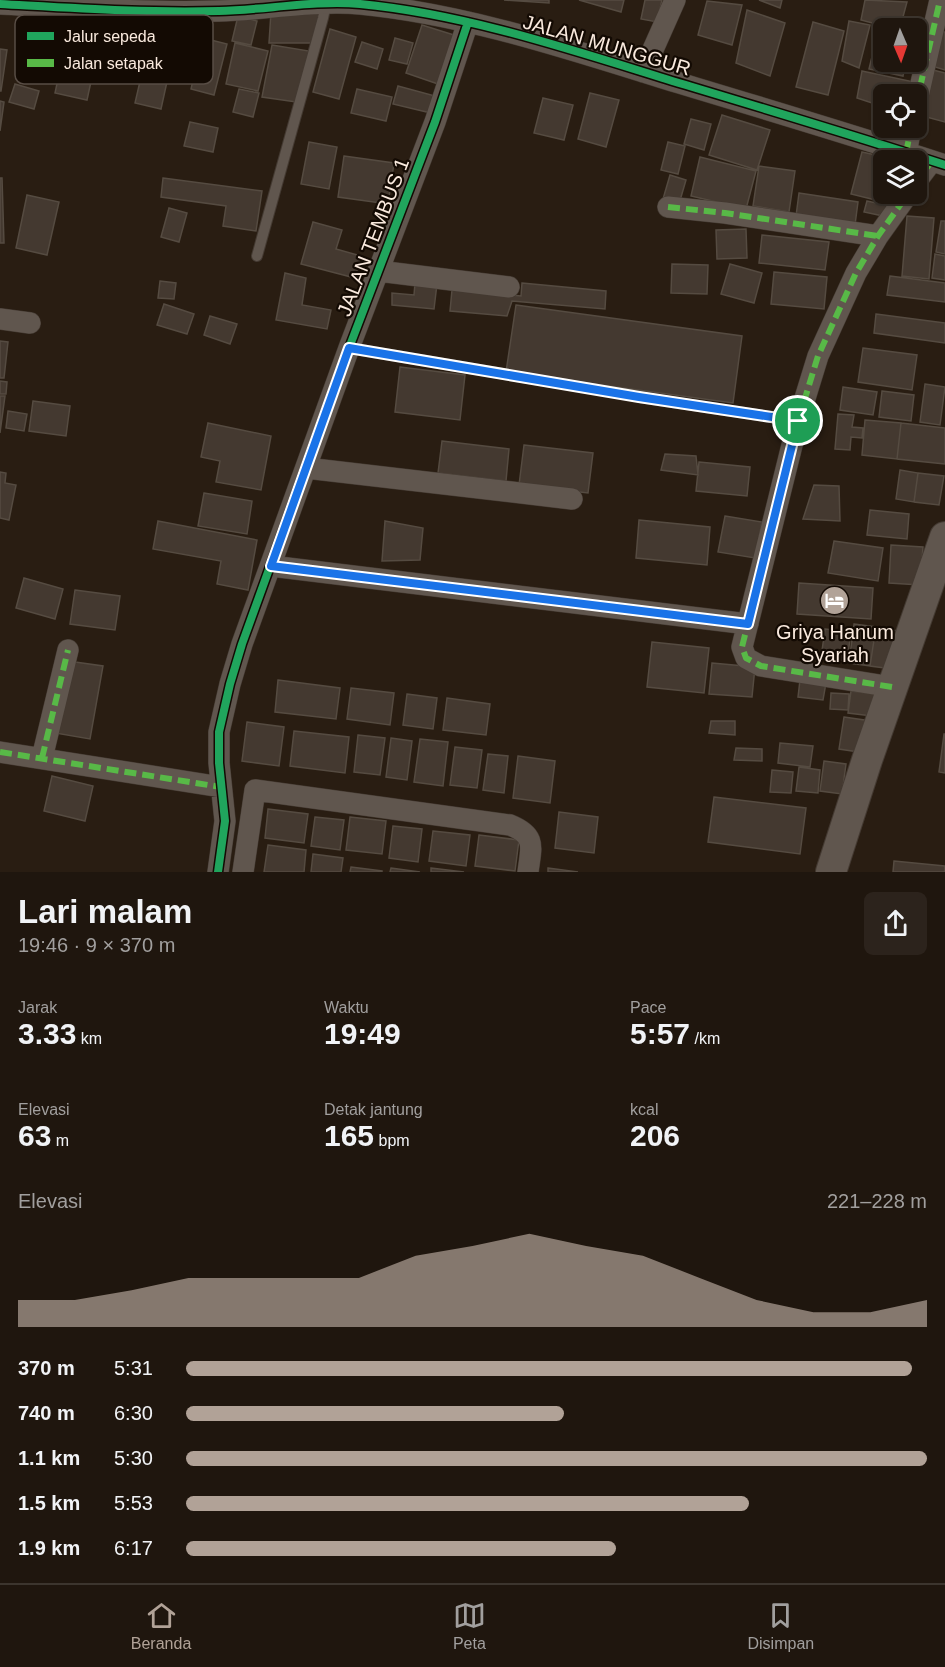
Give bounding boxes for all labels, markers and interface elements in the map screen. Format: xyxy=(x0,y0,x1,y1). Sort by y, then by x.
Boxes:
street label: JALAN MUNGGUR xyxy=(521,11,693,79)
legend xyxy=(15,15,213,84)
north arrow xyxy=(873,18,927,72)
map controls xyxy=(873,18,927,204)
text: Jalur sepeda xyxy=(64,28,156,45)
text: Jalan setapak xyxy=(64,55,164,72)
button: locate xyxy=(873,84,927,138)
button: layers xyxy=(873,150,927,204)
street label: JALAN TEMBUS 1 xyxy=(333,155,413,319)
pin xyxy=(772,395,823,446)
icon: arrive xyxy=(781,404,814,437)
hotel icon: Griya Hanum Syariah xyxy=(819,585,851,617)
place label: Griya Hanum Syariah xyxy=(776,621,894,666)
button: share xyxy=(864,892,927,955)
text: Lari malam xyxy=(18,893,192,930)
text: 19:46 · 9 × 370 m xyxy=(18,934,175,956)
text: Jarak xyxy=(18,999,57,1016)
text: Waktu xyxy=(324,999,369,1016)
text: Pace xyxy=(630,999,666,1016)
text: 3.33 xyxy=(18,1017,76,1050)
text: 19:49 xyxy=(324,1017,401,1050)
text: 5:57 xyxy=(630,1017,690,1050)
text: km xyxy=(76,1030,102,1047)
text: /km xyxy=(690,1030,720,1047)
text: Elevasi xyxy=(18,1101,70,1118)
text: Detak jantung xyxy=(324,1101,423,1118)
text: kcal xyxy=(630,1101,658,1118)
text: 63 xyxy=(18,1119,51,1152)
text: 165 xyxy=(324,1119,374,1152)
text: 206 xyxy=(630,1119,680,1152)
text: m xyxy=(51,1132,69,1149)
text: bpm xyxy=(374,1132,410,1149)
text: Elevasi xyxy=(18,1190,82,1212)
text: 221–228 m xyxy=(827,1190,927,1212)
text: 370 m xyxy=(18,1357,75,1379)
text: 5:31 xyxy=(114,1357,153,1379)
text: 740 m xyxy=(18,1402,75,1424)
text: 6:30 xyxy=(114,1402,153,1424)
text: 1.1 km xyxy=(18,1447,80,1469)
text: 5:30 xyxy=(114,1447,153,1469)
text: 1.5 km xyxy=(18,1492,80,1514)
text: 5:53 xyxy=(114,1492,153,1514)
text: 1.9 km xyxy=(18,1537,80,1559)
text: 6:17 xyxy=(114,1537,153,1559)
tab: Beranda xyxy=(131,1599,191,1653)
tab: Peta xyxy=(453,1599,486,1653)
tab: Disimpan xyxy=(747,1599,814,1653)

